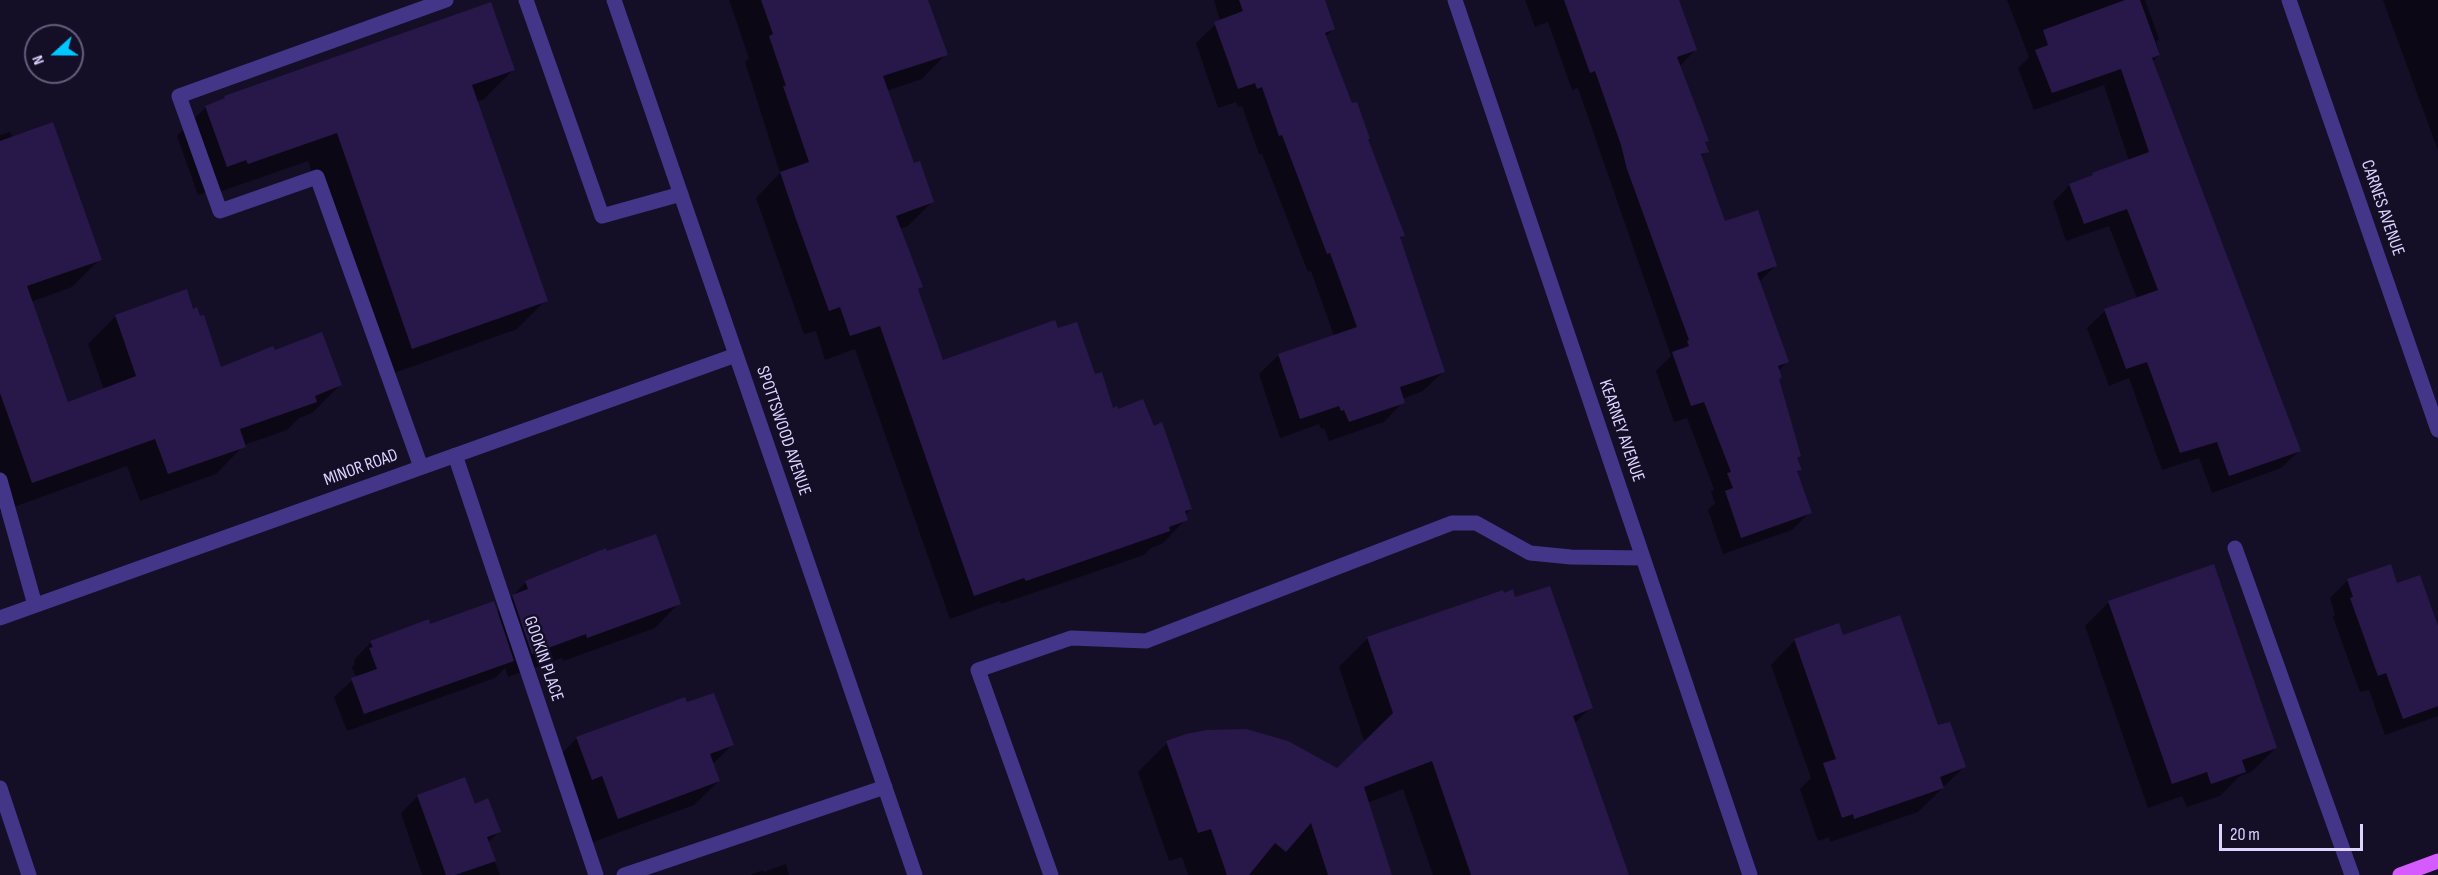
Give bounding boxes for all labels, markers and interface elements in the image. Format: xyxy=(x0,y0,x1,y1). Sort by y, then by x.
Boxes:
north arrow xyxy=(24,24,84,84)
text: N xyxy=(28,53,49,67)
street label: CARNES AVENUE xyxy=(2355,157,2409,259)
street label: SPOTTSWOOD AVENUE xyxy=(751,363,815,499)
street label: KEARNEY AVENUE xyxy=(1593,377,1649,485)
street label: MINOR ROAD xyxy=(321,445,401,491)
street label: GOOKIN PLACE xyxy=(518,614,568,704)
scale bar xyxy=(2222,812,2366,850)
text: 20 m xyxy=(2230,824,2260,845)

